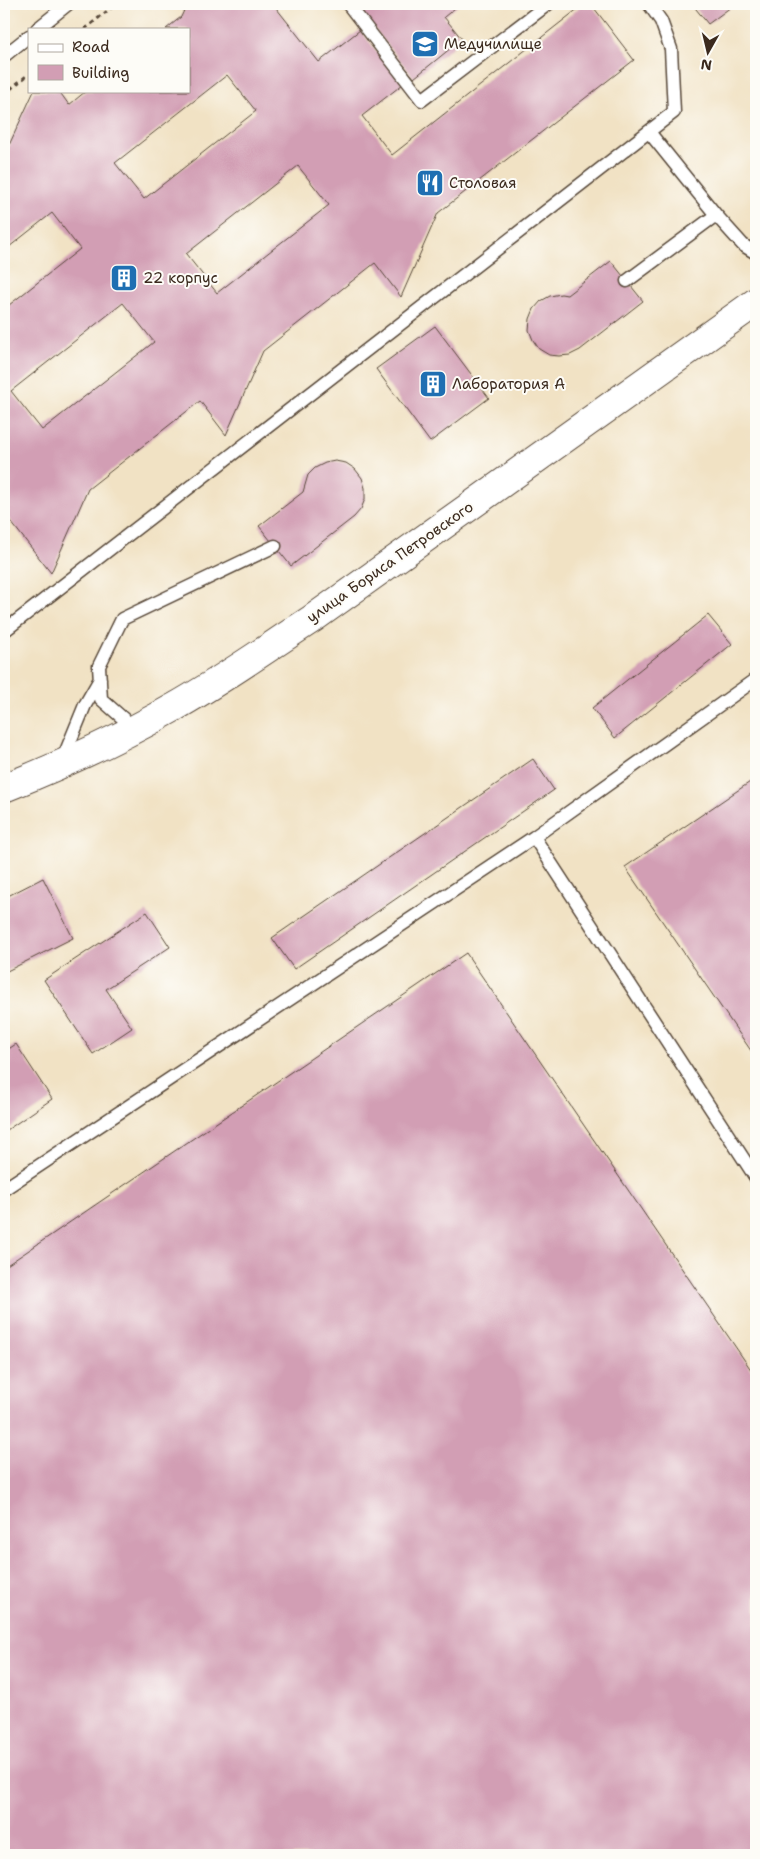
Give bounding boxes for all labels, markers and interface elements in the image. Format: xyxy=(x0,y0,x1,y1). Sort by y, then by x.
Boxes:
legend xyxy=(28,28,190,92)
north arrow xyxy=(682,28,732,78)
school or university icon: Медучилище xyxy=(410,29,440,59)
place label: Медучилище xyxy=(444,34,542,54)
text: Road xyxy=(72,37,110,57)
text: N xyxy=(699,55,713,75)
text: Building xyxy=(72,63,129,83)
restaurant icon: Столовая xyxy=(415,168,445,198)
place label: Столовая xyxy=(449,173,516,193)
building icon: 22 корпус xyxy=(109,263,139,293)
place label: 22 корпус xyxy=(143,268,218,288)
building icon: Лаборатория А xyxy=(418,369,448,399)
place label: Лаборатория А xyxy=(452,374,565,394)
street label: улица Бориса Петровского xyxy=(303,497,477,627)

